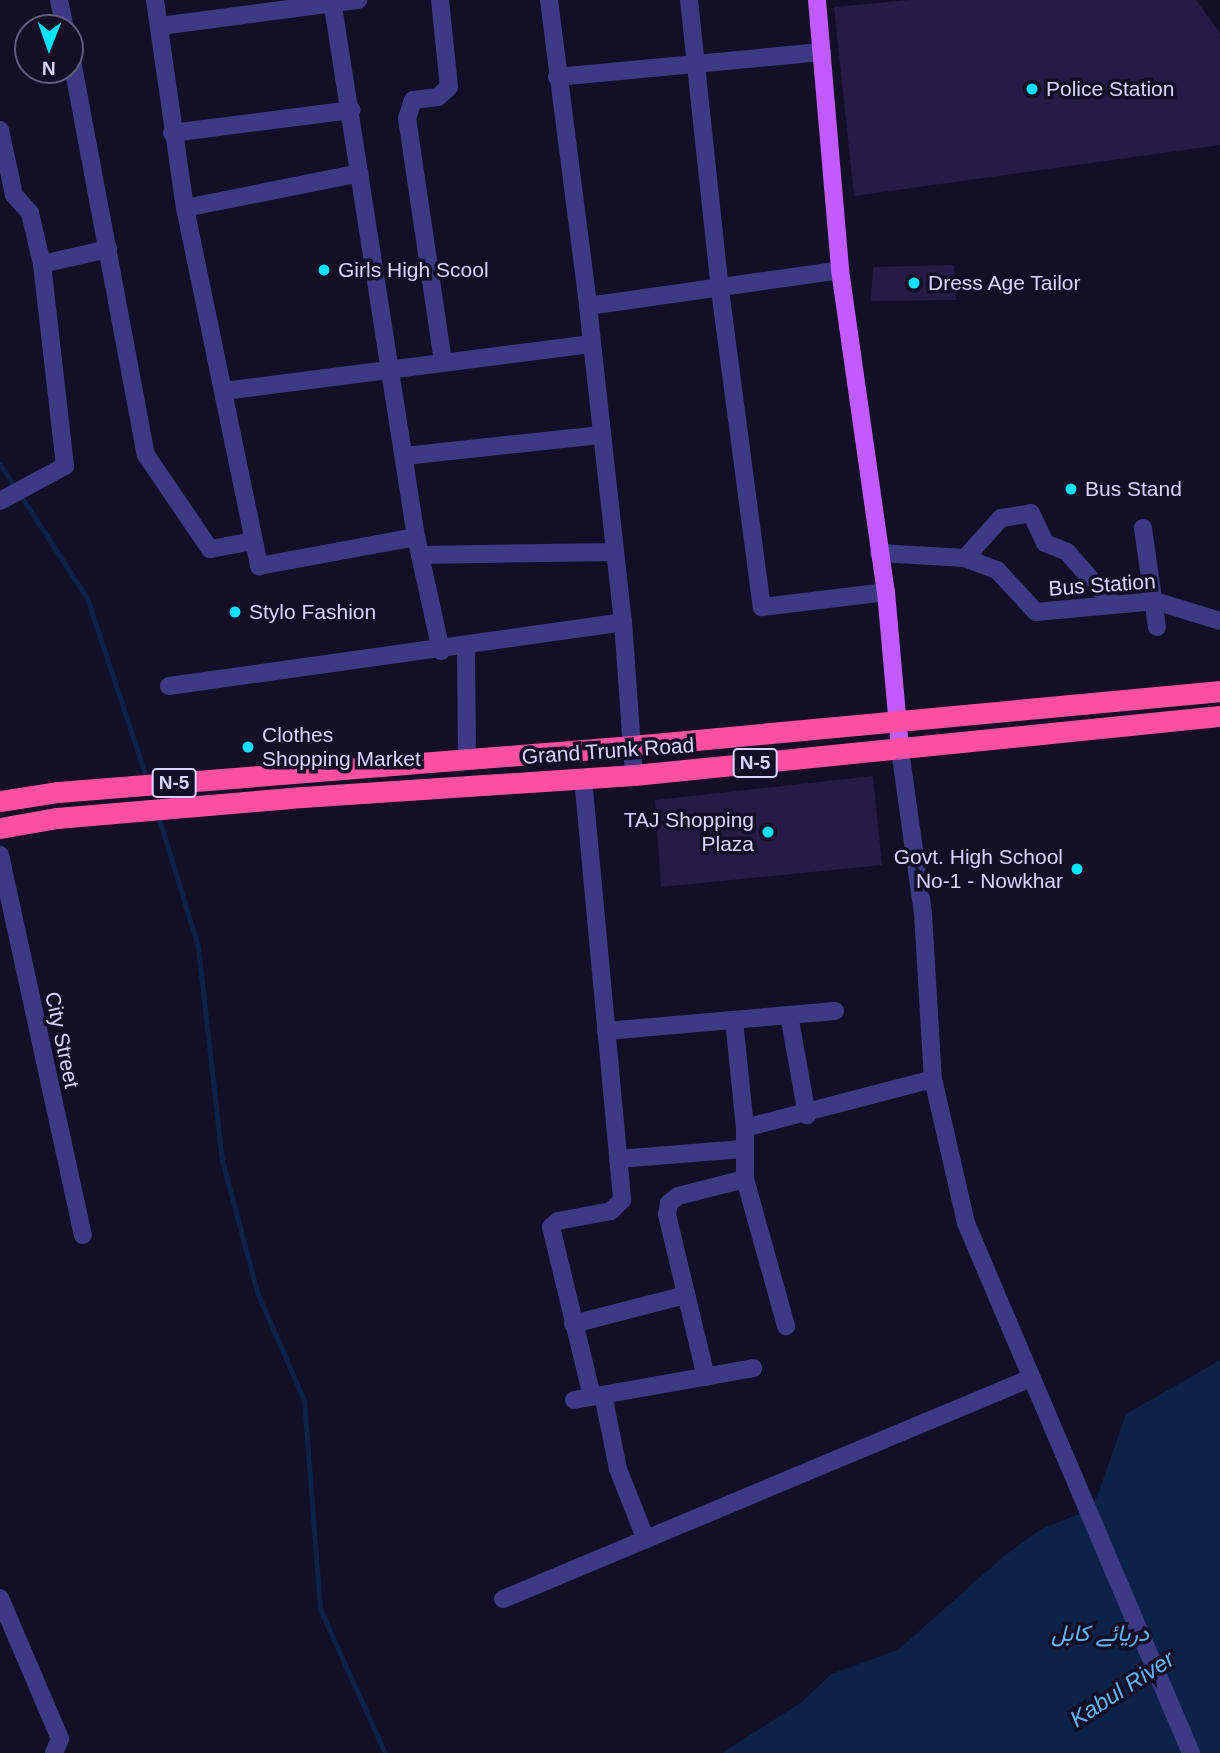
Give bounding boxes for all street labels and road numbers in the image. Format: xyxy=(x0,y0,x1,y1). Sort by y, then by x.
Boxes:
street label: Bus Station xyxy=(1048,569,1156,601)
street label: Grand Trunk Road xyxy=(521,732,695,770)
road number: N-5 xyxy=(732,748,778,778)
road number: N-5 xyxy=(151,768,197,798)
street label: City Street xyxy=(39,989,85,1091)

